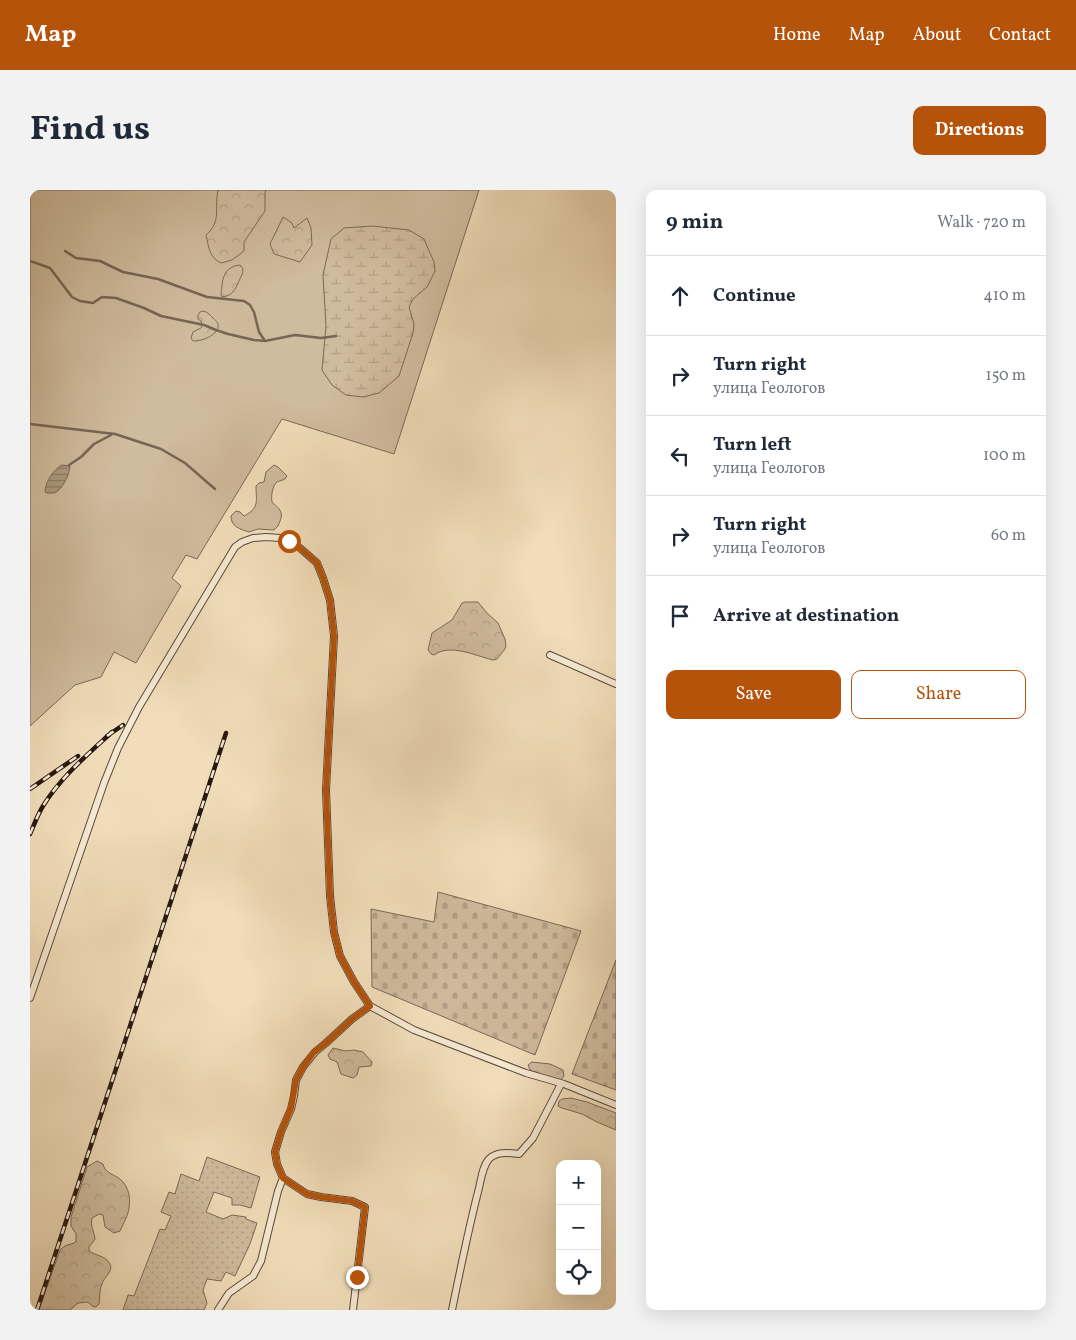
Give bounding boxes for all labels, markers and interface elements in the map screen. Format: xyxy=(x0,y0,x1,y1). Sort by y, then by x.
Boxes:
text: Map xyxy=(25,18,76,52)
text: Home xyxy=(773,23,821,48)
text: Map xyxy=(849,23,885,48)
text: About xyxy=(913,23,961,48)
text: Contact xyxy=(989,23,1051,48)
text: Find us xyxy=(30,106,150,154)
button: Directions xyxy=(913,106,1046,155)
text: 9 min xyxy=(666,208,723,237)
text: Walk · 720 m xyxy=(937,212,1026,234)
icon: ahead xyxy=(666,282,694,310)
text: Continue xyxy=(713,283,796,309)
text: 410 m xyxy=(983,285,1026,307)
text: Turn right xyxy=(713,352,806,378)
icon: right xyxy=(666,362,694,390)
text: 150 m xyxy=(985,365,1026,387)
text: улица Геологов xyxy=(713,378,825,400)
text: Turn left xyxy=(713,432,792,458)
icon: left xyxy=(666,442,694,470)
text: 100 m xyxy=(983,445,1026,467)
text: улица Геологов xyxy=(713,458,825,480)
text: Turn right xyxy=(713,512,806,538)
icon: right xyxy=(666,522,694,550)
text: 60 m xyxy=(991,525,1026,547)
route start xyxy=(278,530,301,553)
text: улица Геологов xyxy=(713,538,825,560)
icon: arrive xyxy=(666,602,694,630)
text: Arrive at destination xyxy=(713,603,899,629)
button: Save xyxy=(666,670,841,719)
button: Share xyxy=(851,670,1026,719)
map controls xyxy=(556,1160,601,1295)
button: + xyxy=(556,1160,601,1205)
button: − xyxy=(556,1205,601,1250)
button: locate xyxy=(556,1250,601,1295)
route end xyxy=(346,1266,369,1289)

